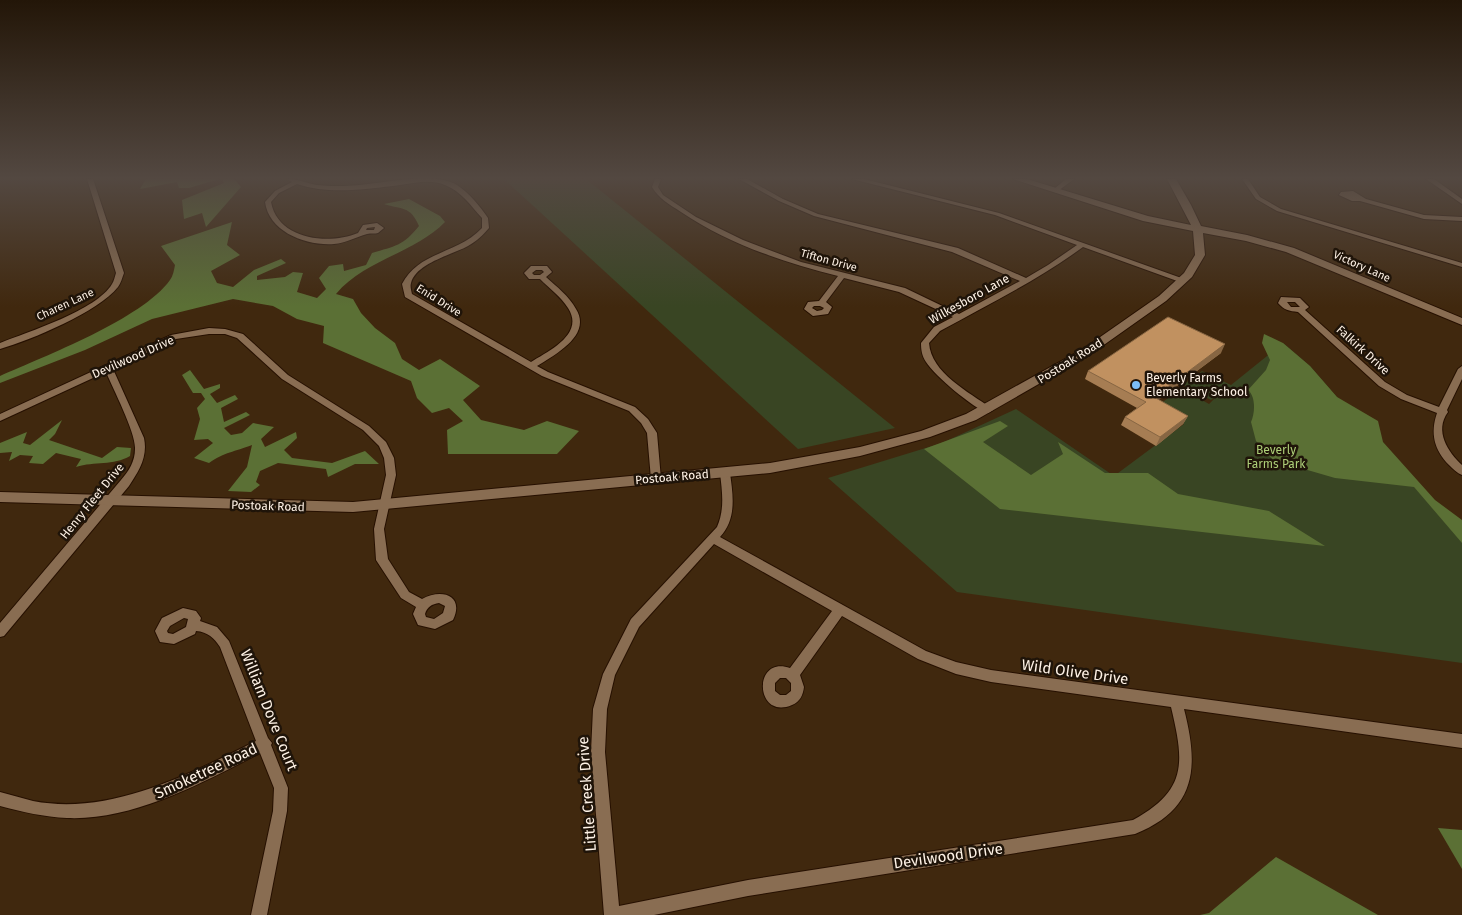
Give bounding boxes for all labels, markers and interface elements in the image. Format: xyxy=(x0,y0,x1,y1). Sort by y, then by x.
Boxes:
street label: Tifton Drive xyxy=(799,247,859,274)
street label: Victory Lane xyxy=(1331,248,1392,285)
street label: Wilkesboro Lane xyxy=(926,271,1012,327)
street label: Enid Drive xyxy=(414,281,464,319)
street label: Charen Lane xyxy=(35,286,96,323)
street label: Falkirk Drive xyxy=(1334,322,1392,378)
street label: Devilwood Drive xyxy=(90,333,176,381)
street label: Postoak Road xyxy=(1035,336,1105,386)
place label: Beverly Farms Elementary School xyxy=(1146,371,1248,399)
marker: Beverly Farms Elementary School xyxy=(1130,379,1142,391)
park label: Beverly Farms Park xyxy=(1246,443,1306,471)
street label: Henry Fleet Drive xyxy=(57,460,127,542)
street label: Postoak Road xyxy=(635,467,709,487)
street label: Postoak Road xyxy=(231,498,305,514)
street label: William Dove Court xyxy=(236,647,302,774)
street label: Wild Olive Drive xyxy=(1020,656,1130,688)
street label: Little Creek Drive xyxy=(574,736,600,852)
street label: Smoketree Road xyxy=(152,739,260,803)
street label: Devilwood Drive xyxy=(892,839,1004,873)

